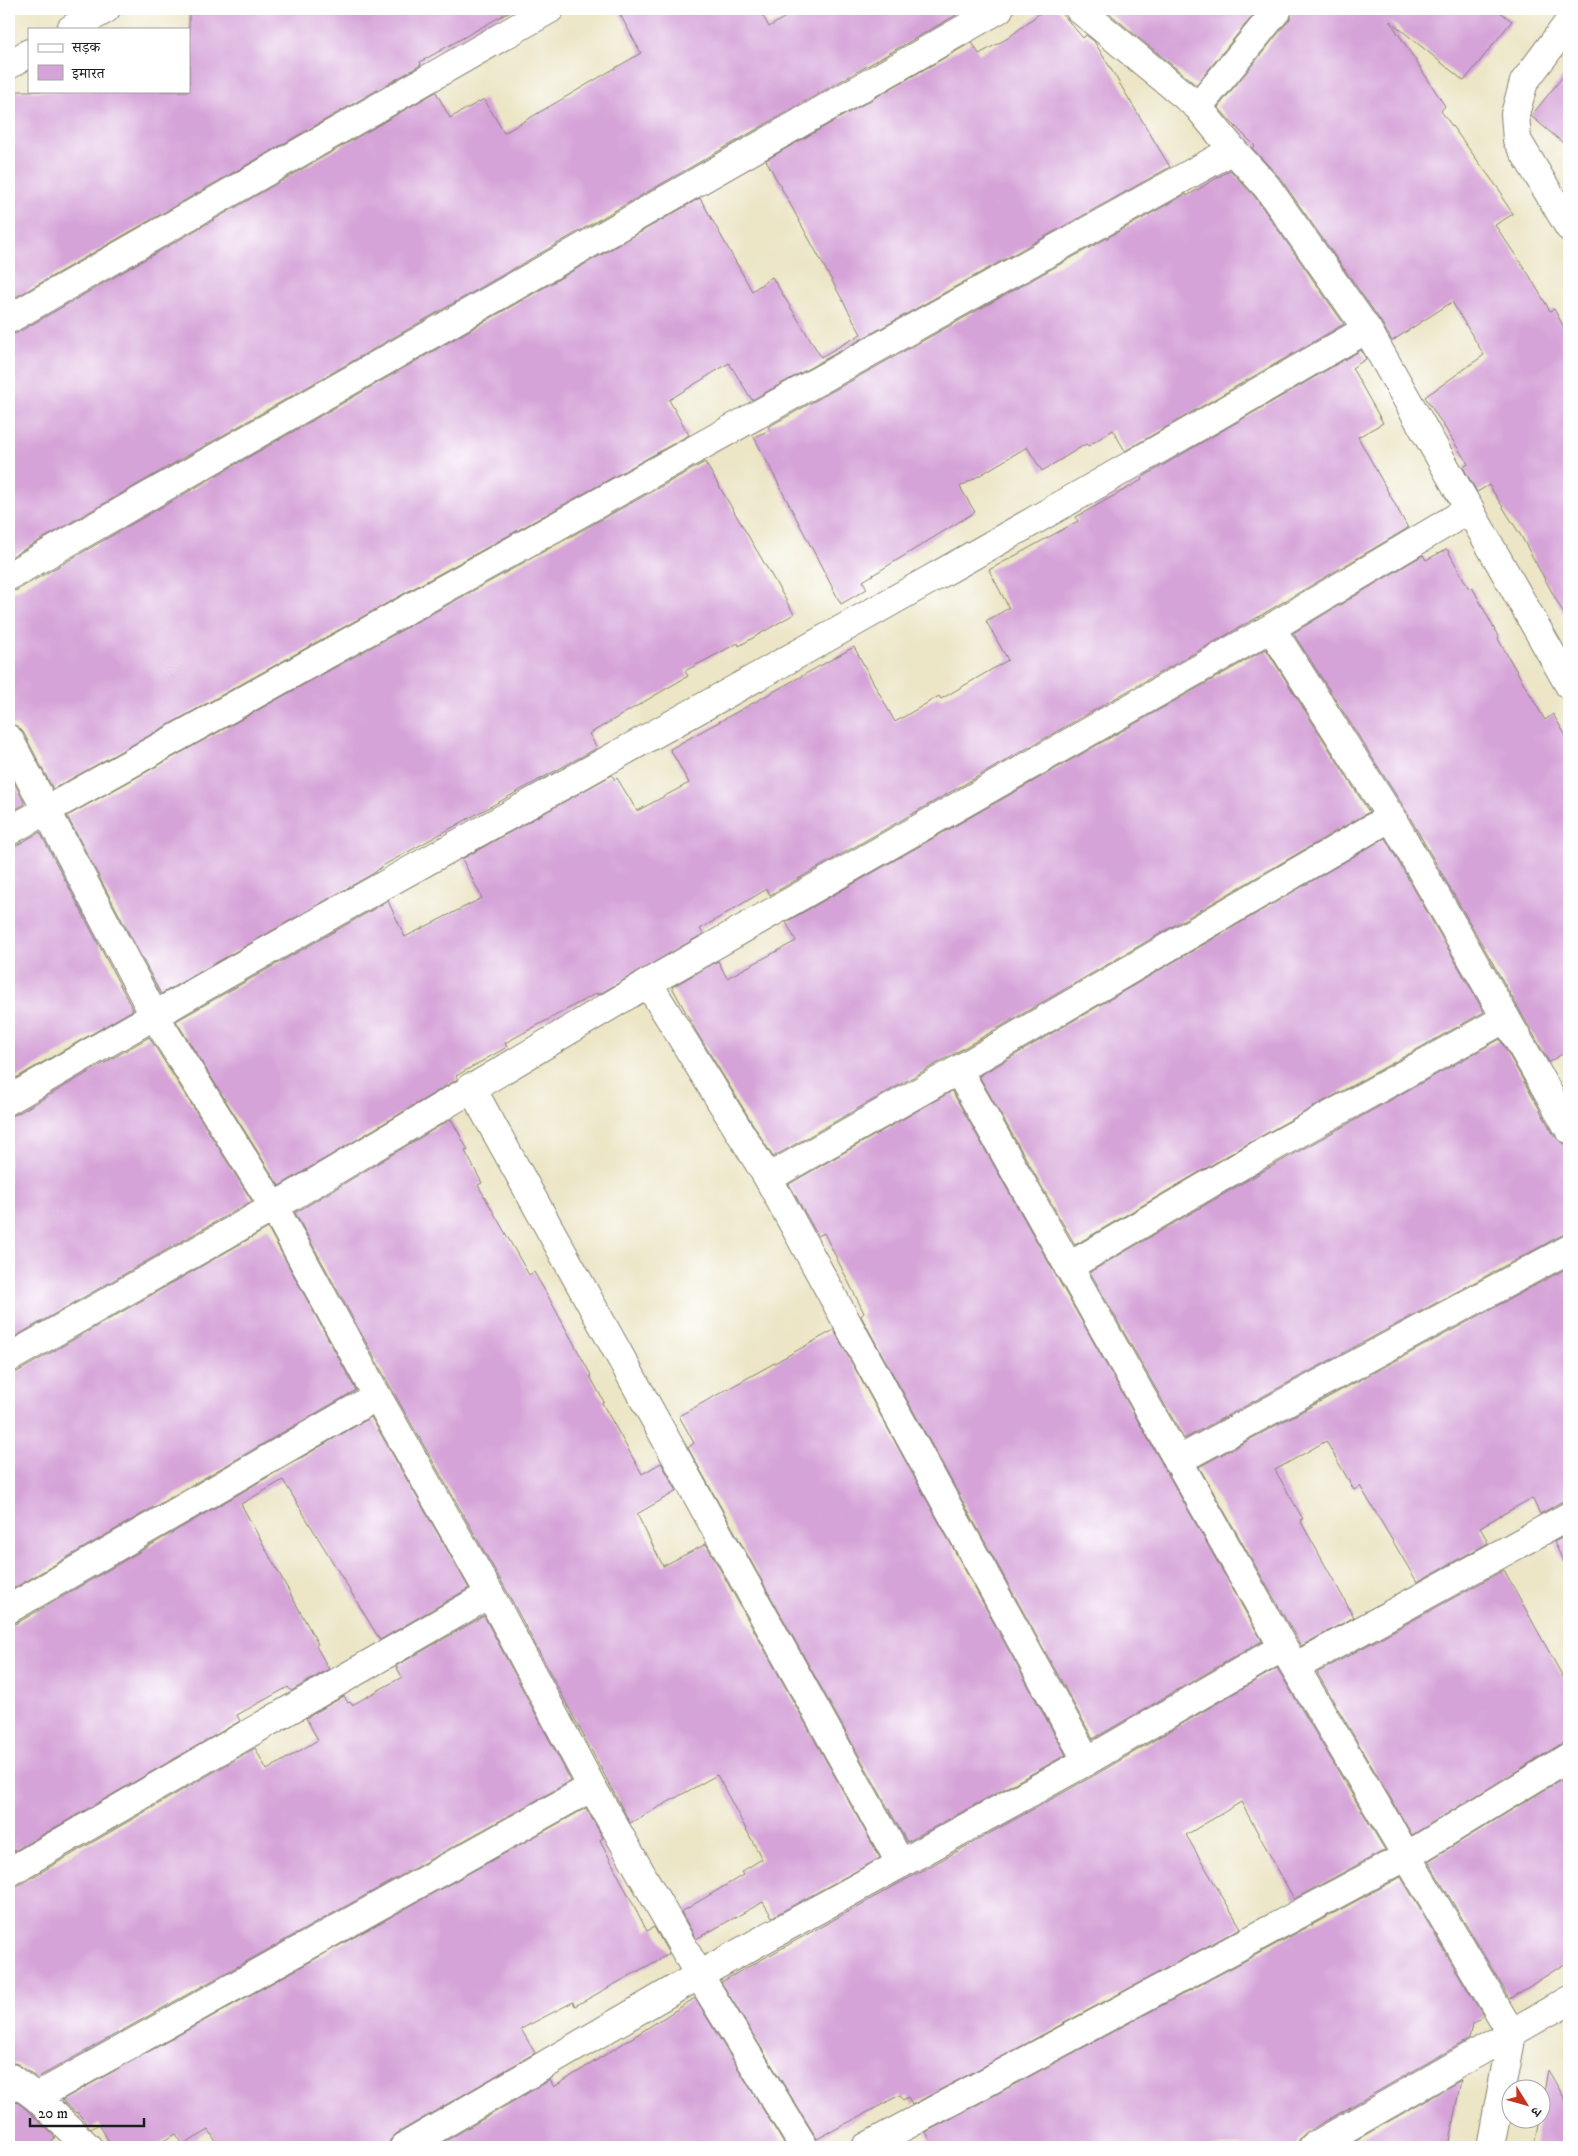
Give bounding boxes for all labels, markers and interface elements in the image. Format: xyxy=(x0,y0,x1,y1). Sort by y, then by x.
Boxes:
legend xyxy=(28,28,190,92)
text: सड़क xyxy=(71,38,101,57)
text: इमारत xyxy=(71,64,106,83)
north arrow xyxy=(1500,2078,1550,2128)
scale bar xyxy=(30,2096,144,2128)
text: उ xyxy=(1526,2102,1546,2120)
text: 20 m xyxy=(38,2104,68,2123)

